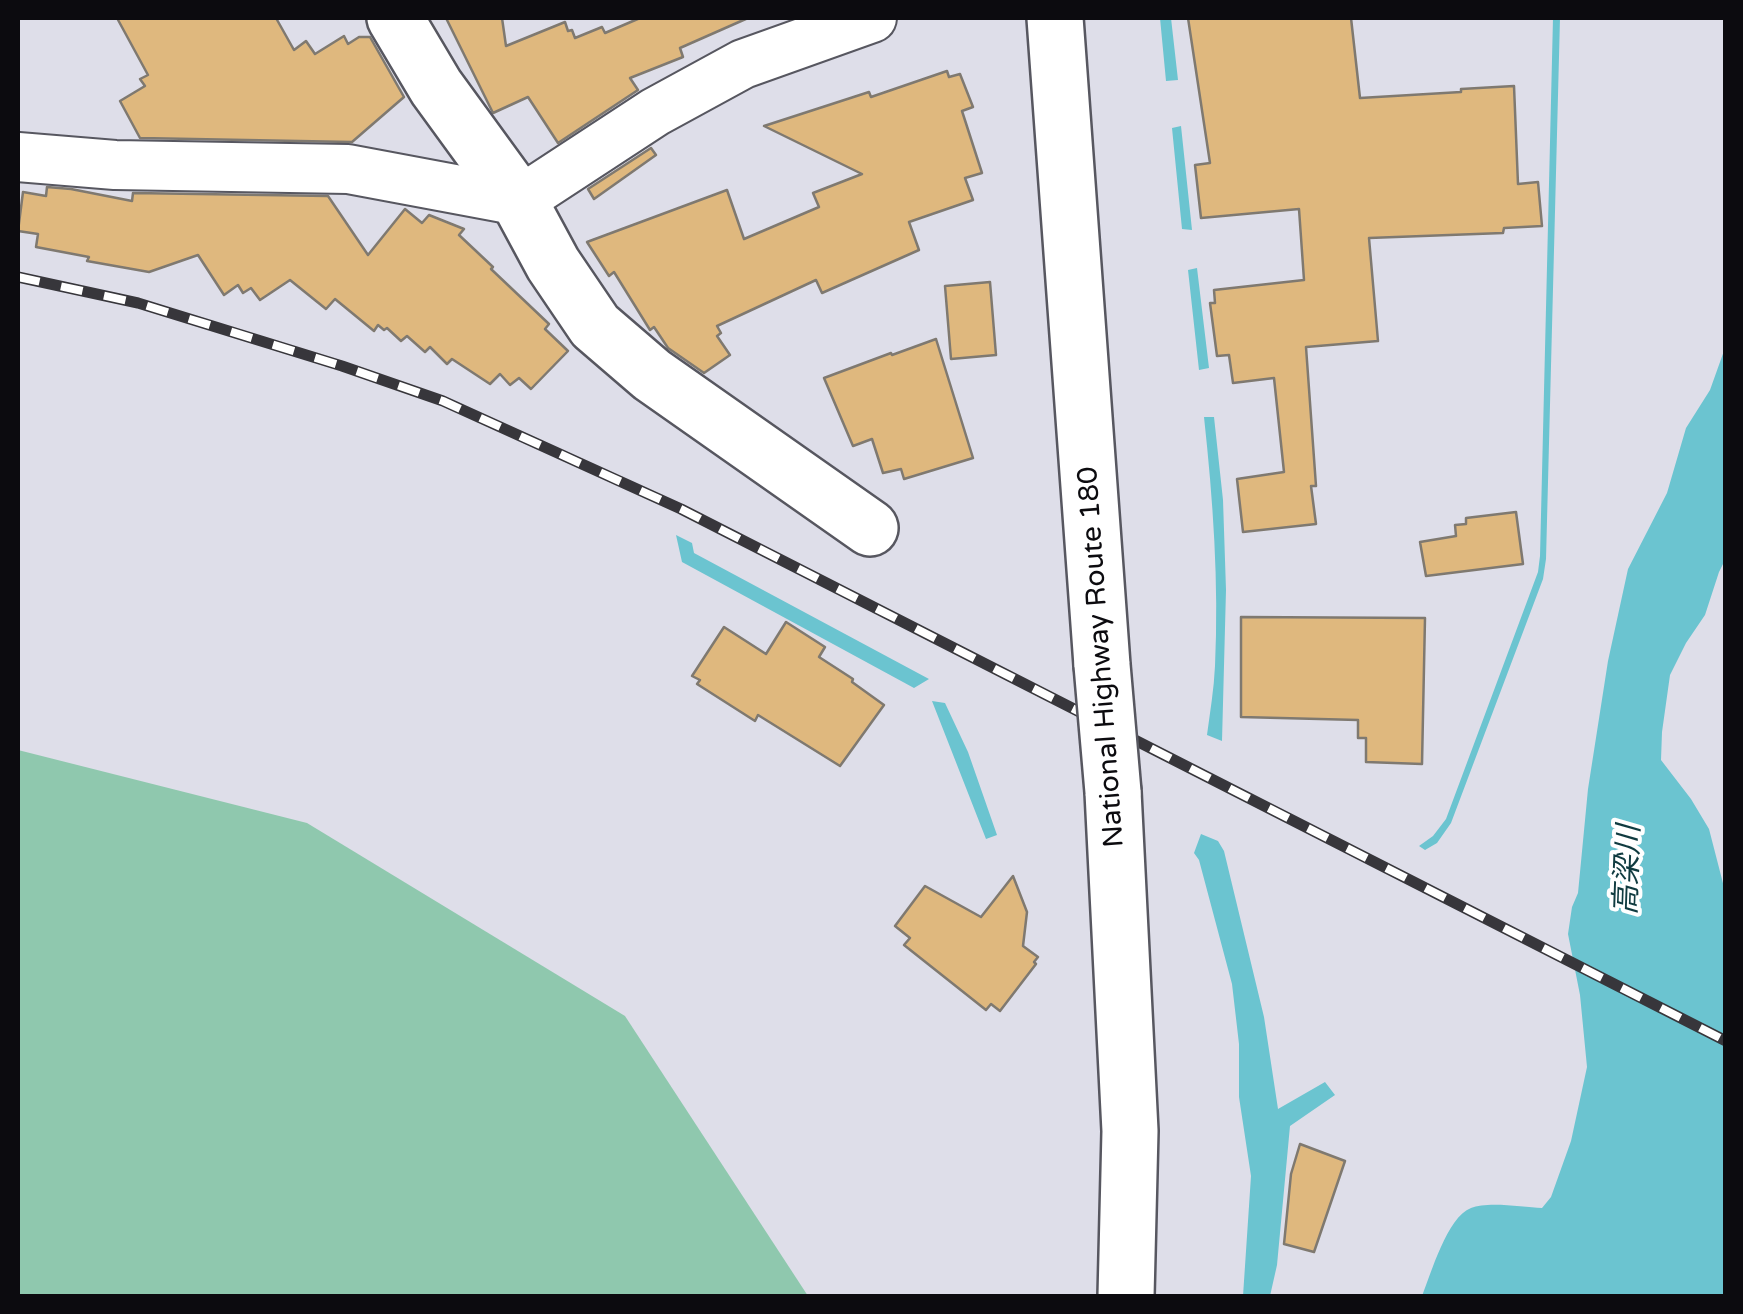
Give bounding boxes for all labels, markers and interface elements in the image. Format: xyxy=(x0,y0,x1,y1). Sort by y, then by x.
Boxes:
street label: National Highway Route 180 xyxy=(1072,465,1132,849)
water label: 高梁川 xyxy=(1609,824,1649,916)

